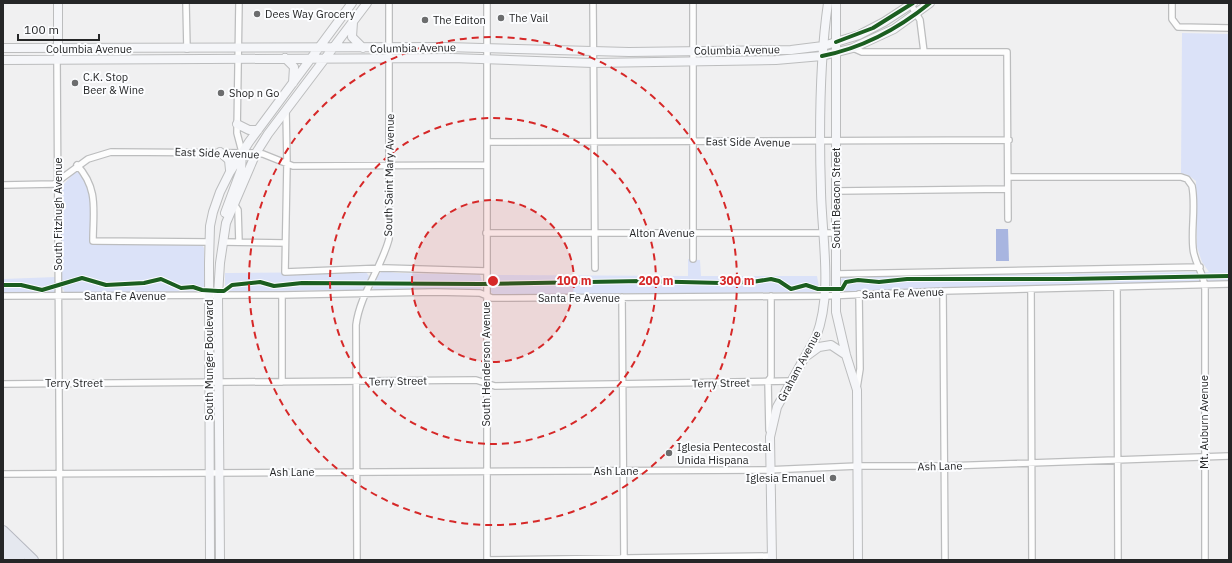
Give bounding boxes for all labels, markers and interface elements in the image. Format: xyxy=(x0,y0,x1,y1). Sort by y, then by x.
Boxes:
place label: Dees Way Grocery xyxy=(265,7,355,21)
marker: Dees Way Grocery xyxy=(252,9,262,19)
place label: The Vail xyxy=(509,11,548,25)
place label: The Editon xyxy=(433,13,486,27)
marker: The Vail xyxy=(496,13,506,23)
marker: The Editon xyxy=(420,15,430,25)
scale bar xyxy=(18,16,99,42)
text: 100 m xyxy=(24,22,59,37)
street label: Columbia Avenue xyxy=(370,40,456,56)
street label: Columbia Avenue xyxy=(46,42,132,56)
street label: Columbia Avenue xyxy=(694,42,780,58)
place label: C.K. Stop Beer & Wine xyxy=(83,70,144,97)
marker: C.K. Stop Beer & Wine xyxy=(70,78,80,88)
place label: Shop n Go xyxy=(229,86,279,100)
marker: Shop n Go xyxy=(216,88,226,98)
street label: South Saint Mary Avenue xyxy=(381,113,397,237)
street label: East Side Avenue xyxy=(705,134,791,150)
street label: East Side Avenue xyxy=(174,145,260,161)
street label: South Beacon Street xyxy=(829,147,843,249)
street label: South Fitzhugh Avenue xyxy=(51,157,65,271)
street label: Alton Avenue xyxy=(629,226,695,240)
text: 100 m xyxy=(556,273,592,288)
text: 200 m xyxy=(638,273,674,288)
text: 300 m xyxy=(719,273,755,288)
centre of rings xyxy=(486,274,500,288)
street label: Santa Fe Avenue xyxy=(862,285,944,301)
street label: Santa Fe Avenue xyxy=(84,289,166,303)
street label: Santa Fe Avenue xyxy=(538,291,620,305)
street label: South Munger Boulevard xyxy=(202,299,216,421)
street label: South Henderson Avenue xyxy=(479,301,493,427)
street label: Graham Avenue xyxy=(774,328,824,404)
street label: Terry Street xyxy=(369,373,427,389)
street label: Terry Street xyxy=(692,375,750,391)
street label: Mt. Auburn Avenue xyxy=(1197,375,1211,469)
street label: Terry Street xyxy=(45,376,103,390)
place label: Iglesia Pentecostal Unida Hispana xyxy=(677,440,771,467)
marker: Iglesia Pentecostal Unida Hispana xyxy=(664,448,674,458)
street label: Ash Lane xyxy=(917,459,963,473)
street label: Ash Lane xyxy=(594,464,638,478)
street label: Ash Lane xyxy=(270,465,314,479)
place label: Iglesia Emanuel xyxy=(746,471,825,485)
marker: Iglesia Emanuel xyxy=(828,473,838,483)

